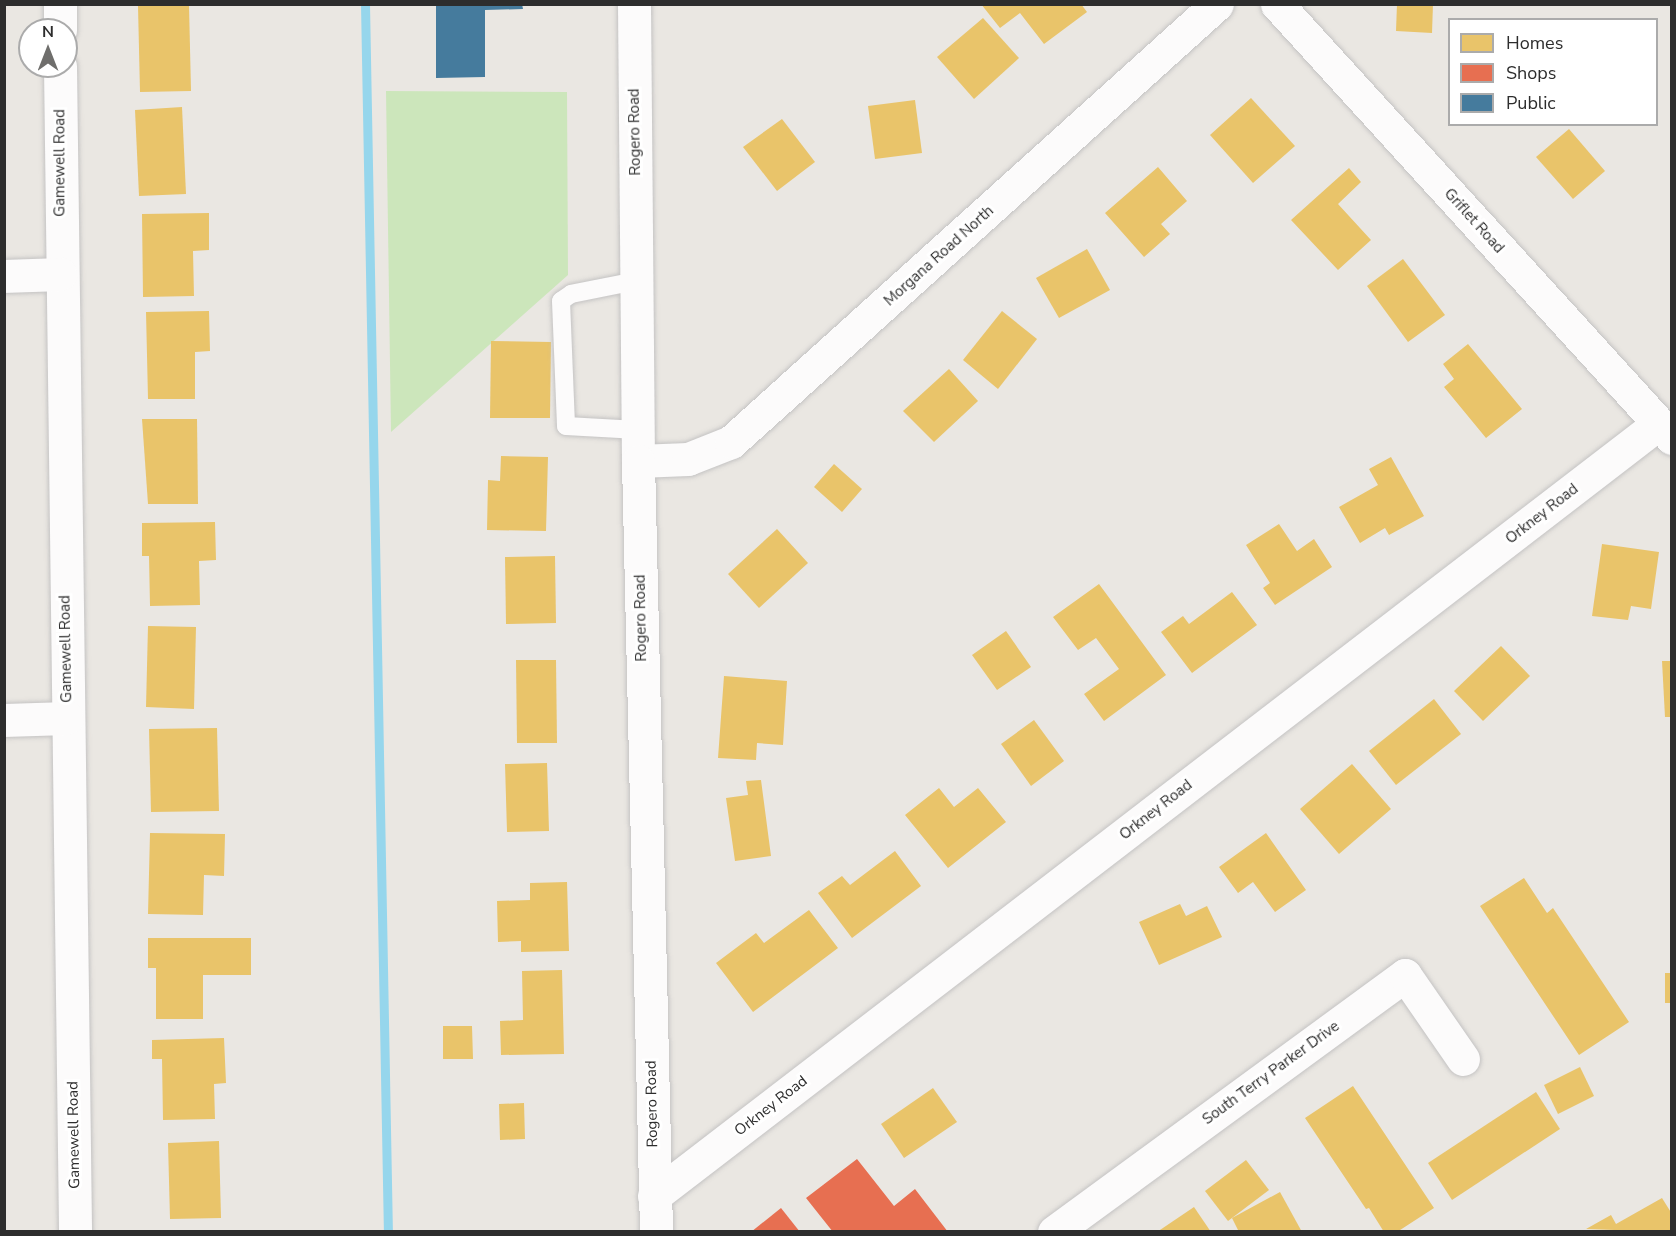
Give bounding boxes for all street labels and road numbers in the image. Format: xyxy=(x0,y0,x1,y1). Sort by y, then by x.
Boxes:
street label: Rogero Road xyxy=(625,88,645,176)
street label: Gamewell Road xyxy=(51,109,69,217)
street label: Griflet Road xyxy=(1440,185,1508,257)
street label: Morgana Road North xyxy=(880,202,998,310)
street label: Orkney Road xyxy=(1502,480,1582,548)
street label: Rogero Road xyxy=(631,574,651,662)
street label: Gamewell Road xyxy=(56,595,76,703)
street label: Orkney Road xyxy=(1116,776,1196,844)
street label: South Terry Parker Drive xyxy=(1199,1017,1343,1129)
street label: Rogero Road xyxy=(642,1060,662,1148)
street label: Orkney Road xyxy=(731,1072,811,1140)
street label: Gamewell Road xyxy=(64,1081,84,1189)

